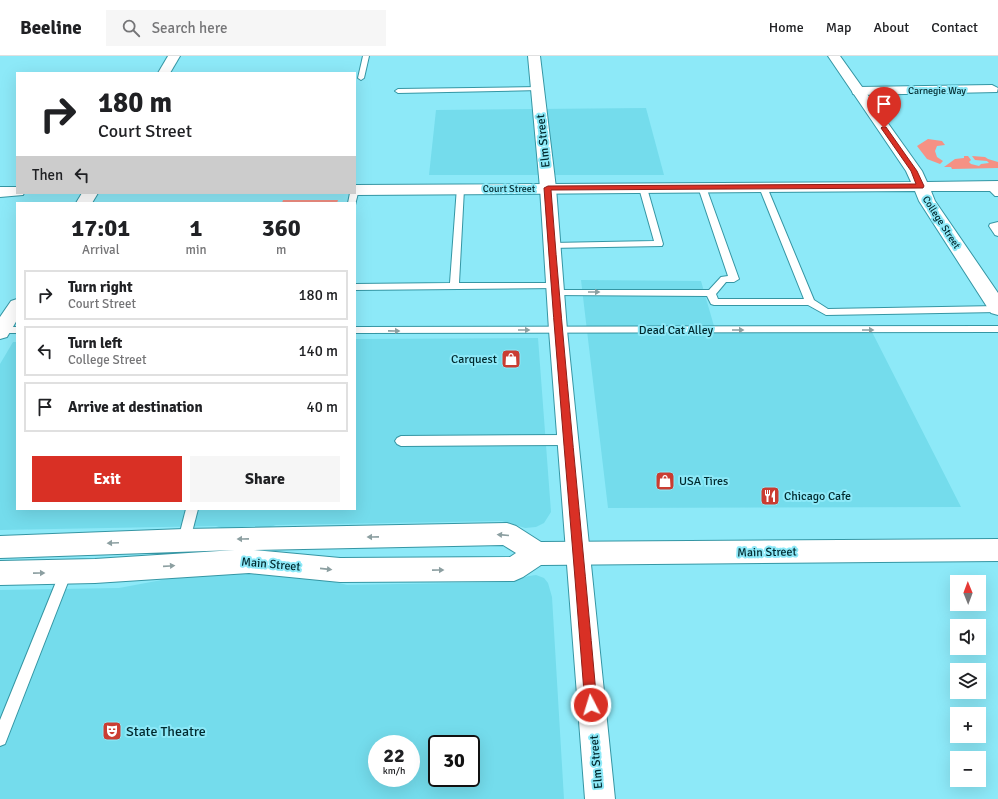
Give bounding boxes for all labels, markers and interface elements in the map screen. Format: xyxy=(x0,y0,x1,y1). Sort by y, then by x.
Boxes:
search box xyxy=(106,10,386,46)
text: Beeline xyxy=(20,16,82,40)
icon: search xyxy=(120,17,142,39)
text: Search here xyxy=(152,19,227,37)
text: Home xyxy=(769,19,804,36)
text: Map xyxy=(826,19,851,36)
text: About xyxy=(873,19,909,36)
text: Contact xyxy=(931,19,978,36)
street label: Carnegie Way xyxy=(908,85,966,97)
text: 180 m xyxy=(98,86,172,120)
pin xyxy=(867,87,901,128)
icon: right xyxy=(32,88,84,140)
icon: arrive xyxy=(873,93,895,115)
street label: Elm Street xyxy=(533,113,554,168)
text: Court Street xyxy=(98,120,192,142)
icon: left xyxy=(71,164,93,186)
text: Then xyxy=(32,166,63,184)
street label: Court Street xyxy=(483,183,536,195)
street label: College Street xyxy=(920,194,963,252)
text: 17:01 xyxy=(71,213,130,243)
text: 1 xyxy=(190,213,202,243)
text: 360 xyxy=(262,213,301,243)
text: Arrival xyxy=(82,242,119,258)
text: min xyxy=(186,242,207,258)
text: m xyxy=(276,242,286,258)
text: Turn right xyxy=(68,278,133,296)
icon: right xyxy=(34,284,56,306)
text: 180 m xyxy=(298,286,338,304)
one-way arrow xyxy=(588,289,601,295)
text: Court Street xyxy=(68,296,136,312)
street label: Dead Cat Alley xyxy=(639,323,714,338)
one-way arrow xyxy=(518,327,531,333)
one-way arrow xyxy=(732,327,745,333)
one-way arrow xyxy=(862,327,875,333)
one-way arrow xyxy=(388,328,401,334)
text: Turn left xyxy=(68,334,122,352)
icon: left xyxy=(34,340,56,362)
text: 140 m xyxy=(298,342,338,360)
shop icon: Carquest xyxy=(500,348,522,370)
text: College Street xyxy=(68,352,146,368)
place label: Carquest xyxy=(451,352,497,367)
icon: arrive xyxy=(34,396,56,418)
text: Arrive at destination xyxy=(68,398,203,416)
text: 40 m xyxy=(307,398,338,416)
button: Exit xyxy=(32,456,182,502)
button: Share xyxy=(190,456,340,502)
shop icon: USA Tires xyxy=(654,470,676,492)
place label: USA Tires xyxy=(679,474,728,489)
restaurant icon: Chicago Cafe xyxy=(759,485,781,507)
place label: Chicago Cafe xyxy=(784,489,851,504)
one-way arrow xyxy=(497,531,509,538)
one-way arrow xyxy=(366,534,379,540)
one-way arrow xyxy=(236,536,249,542)
one-way arrow xyxy=(106,540,119,546)
street label: Main Street xyxy=(737,544,797,561)
street label: Main Street xyxy=(241,554,301,575)
one-way arrow xyxy=(163,562,175,569)
one-way arrow xyxy=(320,565,332,572)
one-way arrow xyxy=(432,567,445,573)
one-way arrow xyxy=(33,570,46,576)
north arrow xyxy=(950,575,986,611)
map controls xyxy=(950,575,986,787)
button: sound xyxy=(950,619,986,655)
button: layers xyxy=(950,663,986,699)
position arrow xyxy=(570,684,612,726)
button: + xyxy=(950,707,986,743)
theatre icon: State Theatre xyxy=(101,720,123,742)
place label: State Theatre xyxy=(126,723,206,740)
speed limit sign: 30 xyxy=(428,735,480,787)
street label: Elm Street xyxy=(587,735,606,789)
text: 22 xyxy=(383,743,405,768)
button: − xyxy=(950,751,986,787)
text: km/h xyxy=(383,765,405,777)

